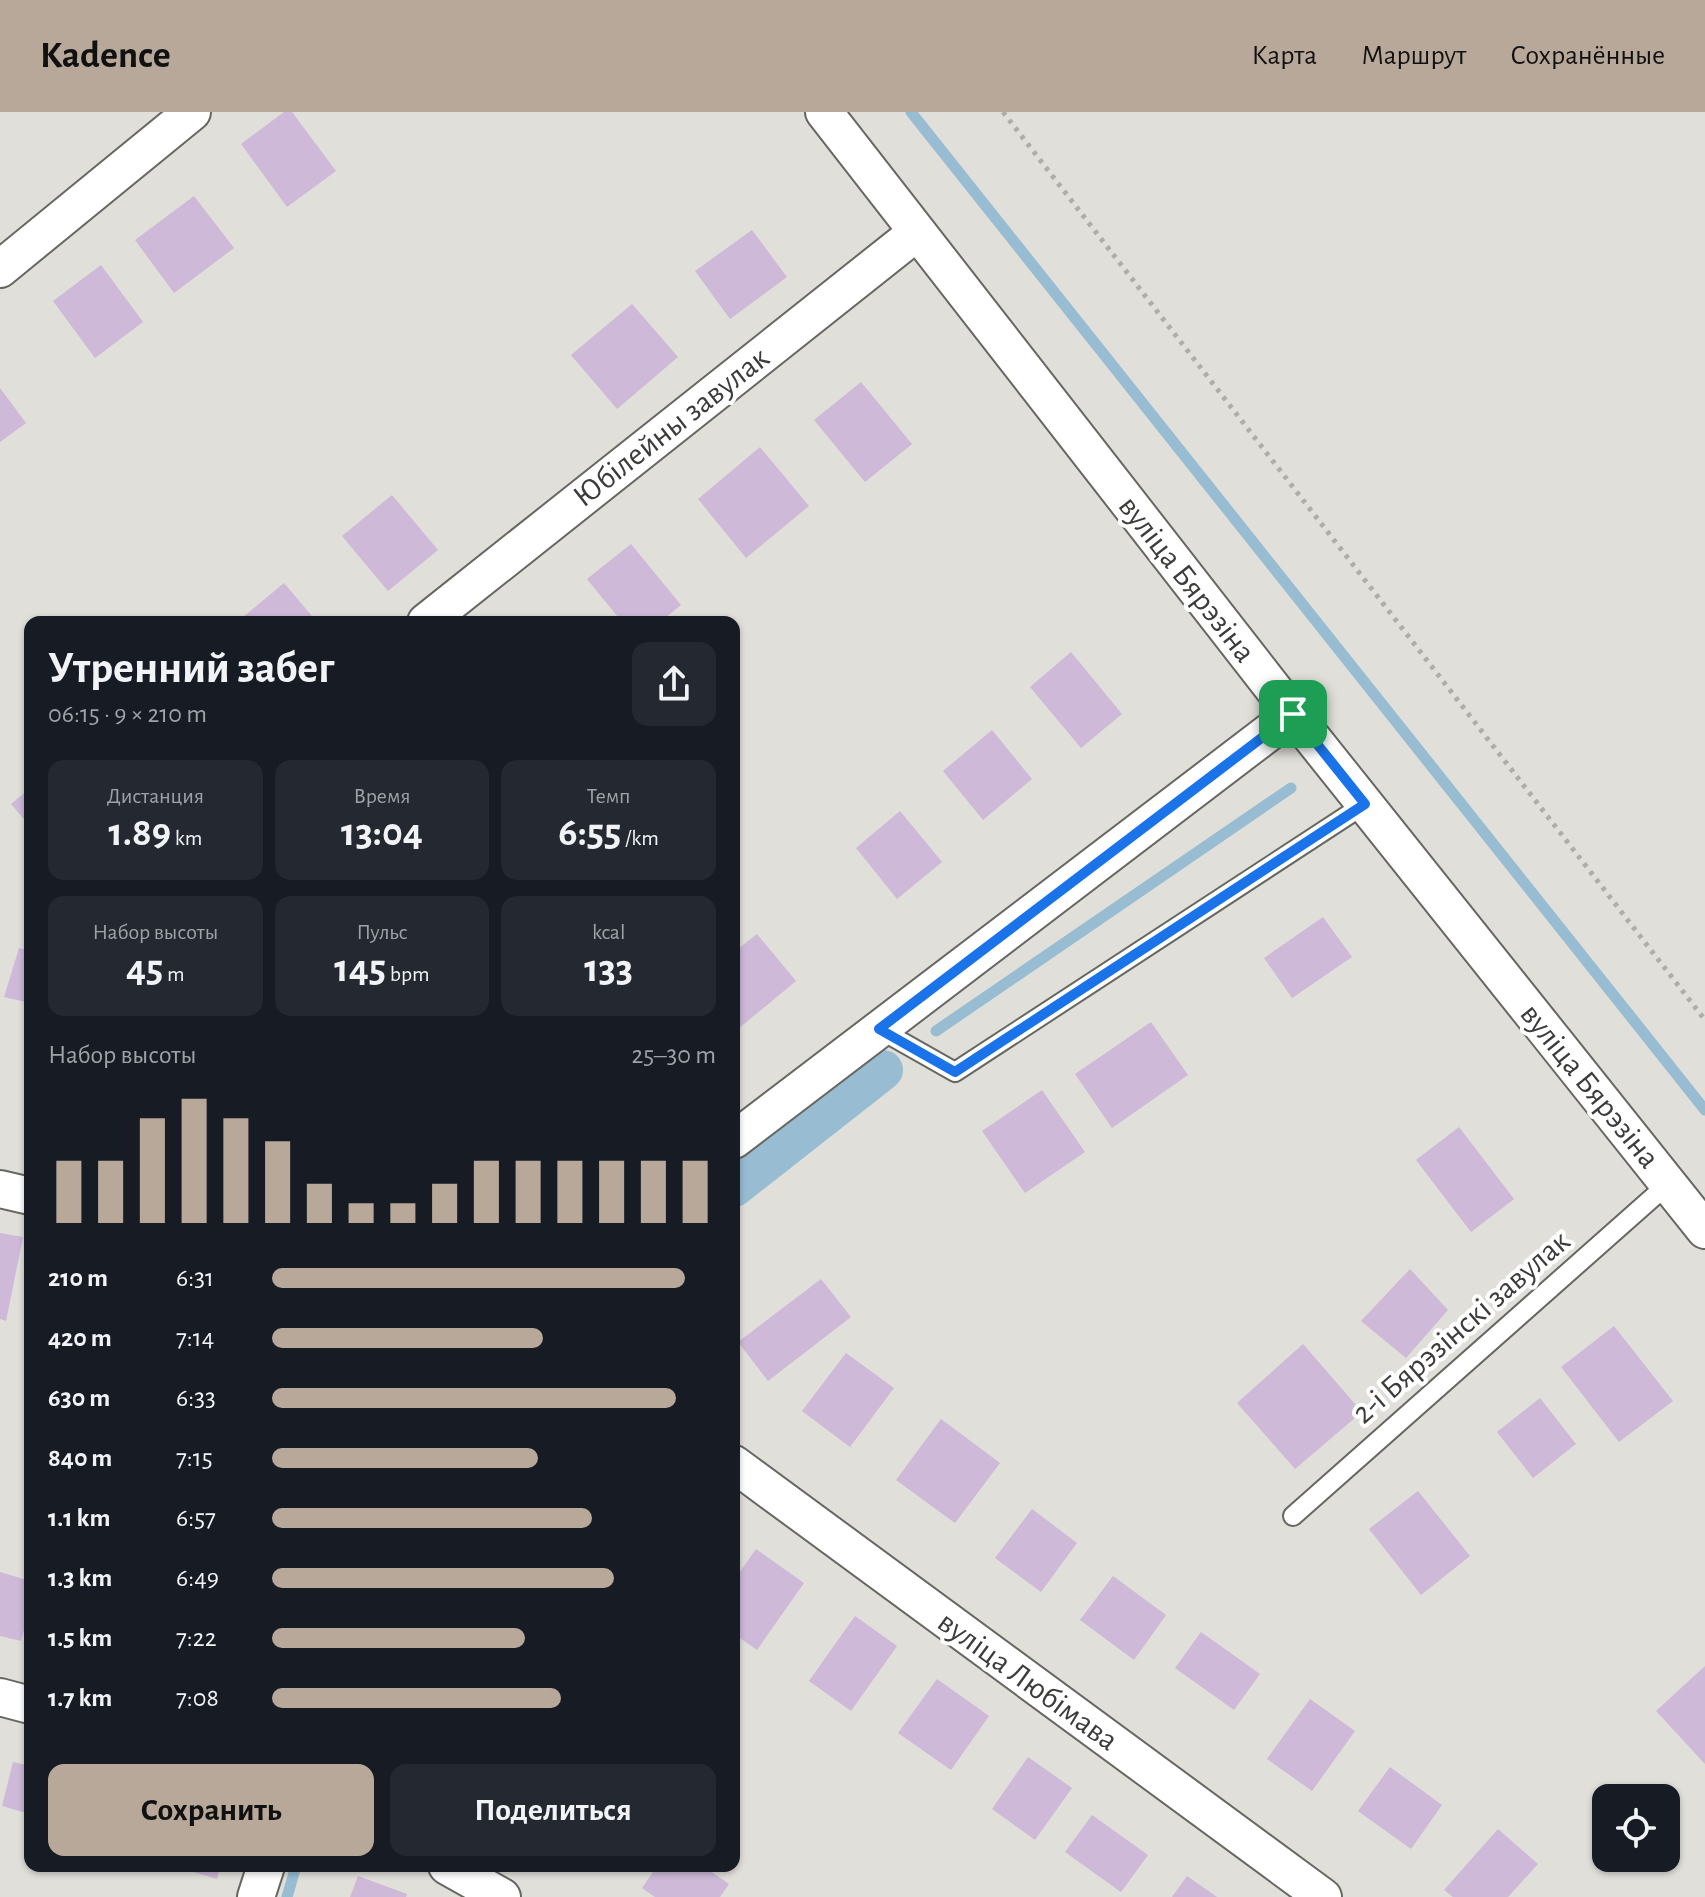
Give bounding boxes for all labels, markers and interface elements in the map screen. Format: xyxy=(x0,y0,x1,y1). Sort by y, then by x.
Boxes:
text: Kadence xyxy=(40,37,171,75)
text: Карта xyxy=(1251,42,1317,70)
text: Маршрут xyxy=(1361,42,1466,70)
text: Сохранённые xyxy=(1510,42,1665,70)
street label: Юбілейны завулак xyxy=(567,341,775,513)
street label: вуліца Бярэзіна xyxy=(1112,490,1262,668)
button: share xyxy=(632,642,716,726)
text: Утренний забег xyxy=(48,647,334,691)
pin xyxy=(1259,680,1327,748)
icon: arrive xyxy=(1271,692,1315,736)
text: 06:15 · 9 × 210 m xyxy=(48,701,207,727)
text: Дистанция xyxy=(107,785,204,807)
text: Время xyxy=(353,785,411,807)
text: Темп xyxy=(587,785,631,807)
text: 1.89 xyxy=(108,813,171,853)
text: 13:04 xyxy=(341,813,423,853)
text: 6:55 xyxy=(558,813,621,853)
text: km xyxy=(171,827,202,849)
text: /km xyxy=(621,827,659,849)
text: Набор высоты xyxy=(92,921,218,943)
text: Пульс xyxy=(356,921,408,943)
text: kcal xyxy=(592,921,625,943)
text: 45 xyxy=(126,949,163,989)
text: 145 xyxy=(334,949,386,989)
text: 133 xyxy=(584,949,633,989)
text: m xyxy=(163,963,185,985)
text: bpm xyxy=(386,963,430,985)
street label: вуліца Бярэзіна xyxy=(1514,998,1666,1174)
text: Набор высоты xyxy=(48,1042,197,1068)
text: 25–30 m xyxy=(631,1042,716,1068)
street label: 2-і Бярэзінскі завулак xyxy=(1346,1224,1576,1430)
text: 210 m xyxy=(48,1265,108,1291)
text: 6:31 xyxy=(176,1265,214,1291)
text: 420 m xyxy=(48,1325,112,1351)
text: 7:14 xyxy=(176,1325,214,1351)
text: 630 m xyxy=(48,1385,110,1411)
text: 6:33 xyxy=(176,1385,216,1411)
text: 840 m xyxy=(48,1445,112,1471)
text: 7:15 xyxy=(176,1445,213,1471)
text: 1.1 km xyxy=(48,1505,110,1531)
text: 6:57 xyxy=(176,1505,216,1531)
text: 1.3 km xyxy=(48,1565,112,1591)
text: 6:49 xyxy=(176,1565,219,1591)
street label: вуліца Любімава xyxy=(932,1605,1124,1757)
text: 1.5 km xyxy=(48,1625,112,1651)
text: 7:22 xyxy=(176,1625,216,1651)
text: 1.7 km xyxy=(48,1685,112,1711)
text: 7:08 xyxy=(176,1685,219,1711)
button: Сохранить xyxy=(48,1764,374,1856)
button: Поделиться xyxy=(390,1764,716,1856)
map controls xyxy=(1592,1784,1680,1872)
button: locate xyxy=(1592,1784,1680,1872)

